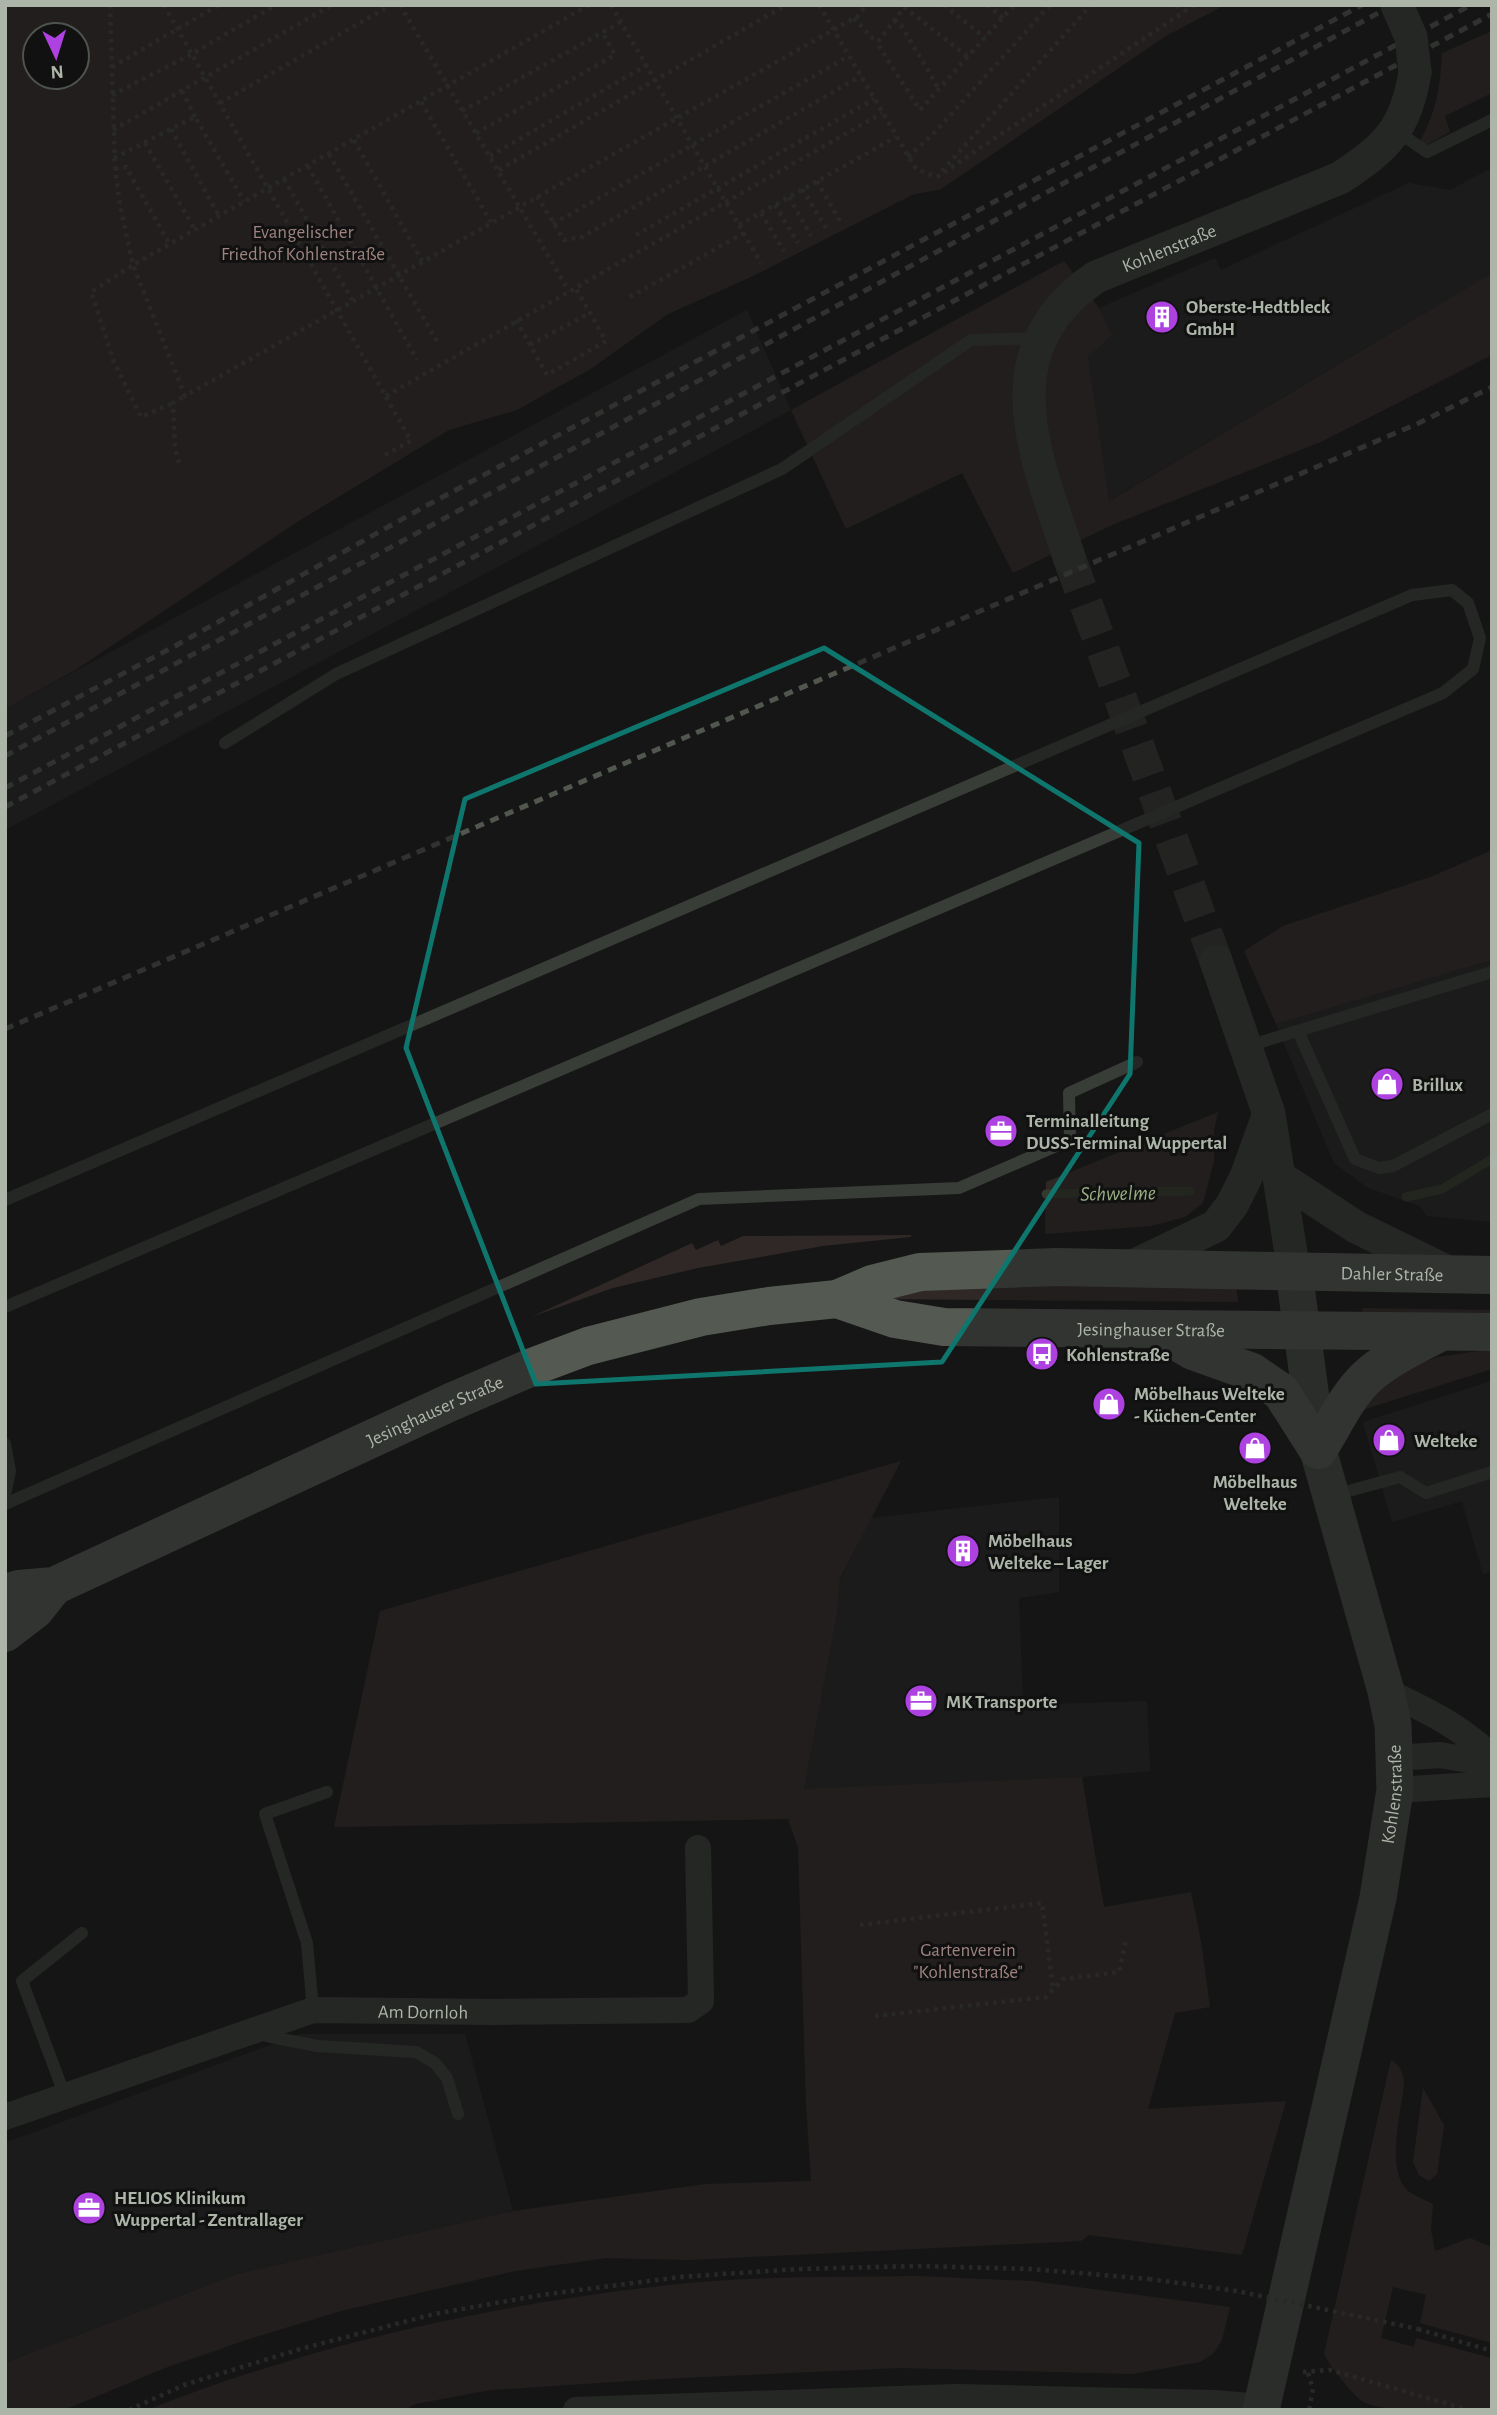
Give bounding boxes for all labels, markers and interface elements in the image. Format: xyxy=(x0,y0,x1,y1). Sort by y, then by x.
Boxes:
north arrow xyxy=(21,21,91,91)
text: N xyxy=(50,62,64,81)
street label: Kohlenstraße xyxy=(1120,221,1219,276)
park label: Evangelischer Friedhof Kohlenstraße xyxy=(221,223,385,264)
building icon: Oberste-Hedtbleck GmbH xyxy=(1143,298,1181,336)
place label: Oberste-Hedtbleck GmbH xyxy=(1186,298,1331,339)
shop icon: Brillux xyxy=(1368,1065,1406,1103)
place label: Brillux xyxy=(1412,1076,1463,1095)
office icon: Terminalleitung DUSS-Terminal Wuppertal xyxy=(982,1112,1020,1150)
place label: Terminalleitung DUSS-Terminal Wuppertal xyxy=(1026,1112,1227,1153)
water label: Schwelme xyxy=(1080,1182,1156,1205)
street label: Dahler Straße xyxy=(1341,1264,1444,1285)
street label: Jesinghauser Straße xyxy=(1077,1320,1225,1341)
bus stop icon: Kohlenstraße xyxy=(1023,1335,1061,1373)
place label: Kohlenstraße xyxy=(1066,1346,1170,1365)
street label: Jesinghauser Straße xyxy=(364,1373,506,1451)
shop icon: Möbelhaus Welteke - Küchen-Center xyxy=(1090,1385,1128,1423)
place label: Möbelhaus Welteke - Küchen-Center xyxy=(1134,1385,1285,1426)
shop icon: Welteke xyxy=(1370,1421,1408,1459)
shop icon: Möbelhaus Welteke xyxy=(1236,1429,1274,1467)
place label: Welteke xyxy=(1414,1432,1477,1451)
place label: Möbelhaus Welteke xyxy=(1213,1473,1297,1514)
building icon: Möbelhaus Welteke – Lager xyxy=(944,1532,982,1570)
place label: Möbelhaus Welteke – Lager xyxy=(988,1532,1109,1573)
office icon: MK Transporte xyxy=(902,1682,940,1720)
place label: MK Transporte xyxy=(946,1693,1057,1712)
street label: Kohlenstraße xyxy=(1379,1744,1406,1845)
park label: Gartenverein "Kohlenstraße" xyxy=(913,1941,1023,1982)
street label: Am Dornloh xyxy=(378,2003,468,2023)
office icon: HELIOS Klinikum Wuppertal - Zentrallager xyxy=(70,2189,108,2227)
place label: HELIOS Klinikum Wuppertal - Zentrallager xyxy=(114,2189,303,2230)

